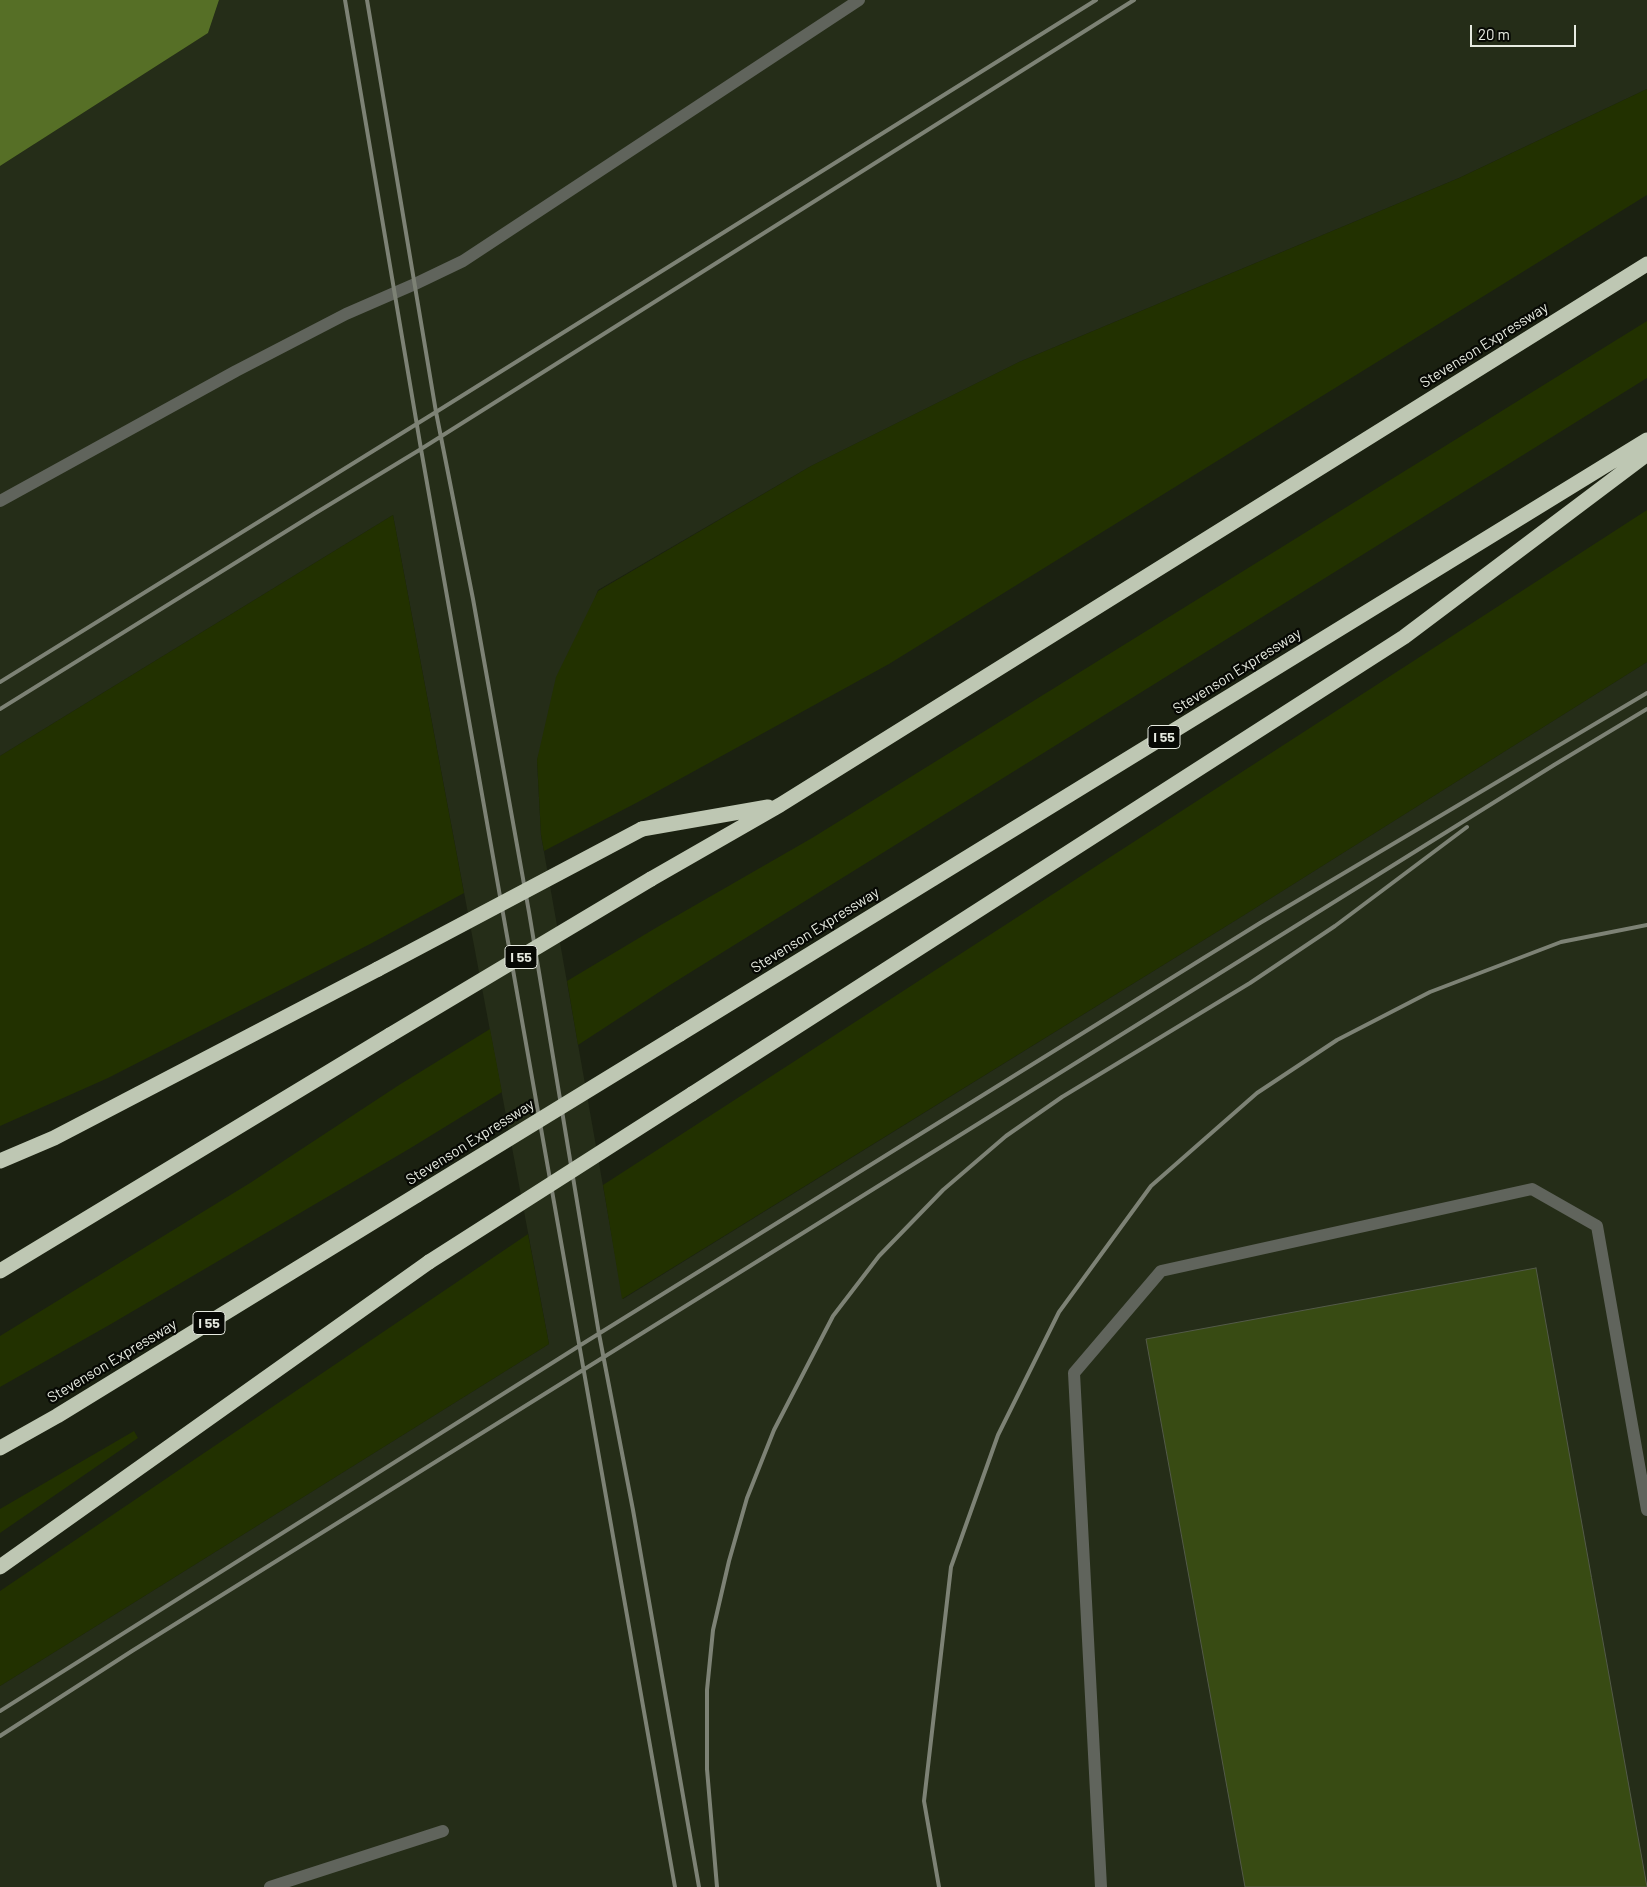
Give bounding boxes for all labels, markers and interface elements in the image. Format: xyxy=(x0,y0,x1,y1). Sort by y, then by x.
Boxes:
scale bar xyxy=(1472,15,1578,47)
text: 20 m xyxy=(1478,25,1510,43)
street label: Stevenson Expressway xyxy=(1417,298,1551,392)
street label: Stevenson Expressway xyxy=(1170,624,1304,718)
road number: I 55 xyxy=(1148,726,1180,749)
street label: Stevenson Expressway xyxy=(748,883,882,977)
road number: I 55 xyxy=(505,946,537,969)
street label: Stevenson Expressway xyxy=(403,1095,537,1189)
road number: I 55 xyxy=(193,1312,225,1335)
street label: Stevenson Expressway xyxy=(44,1315,180,1407)

